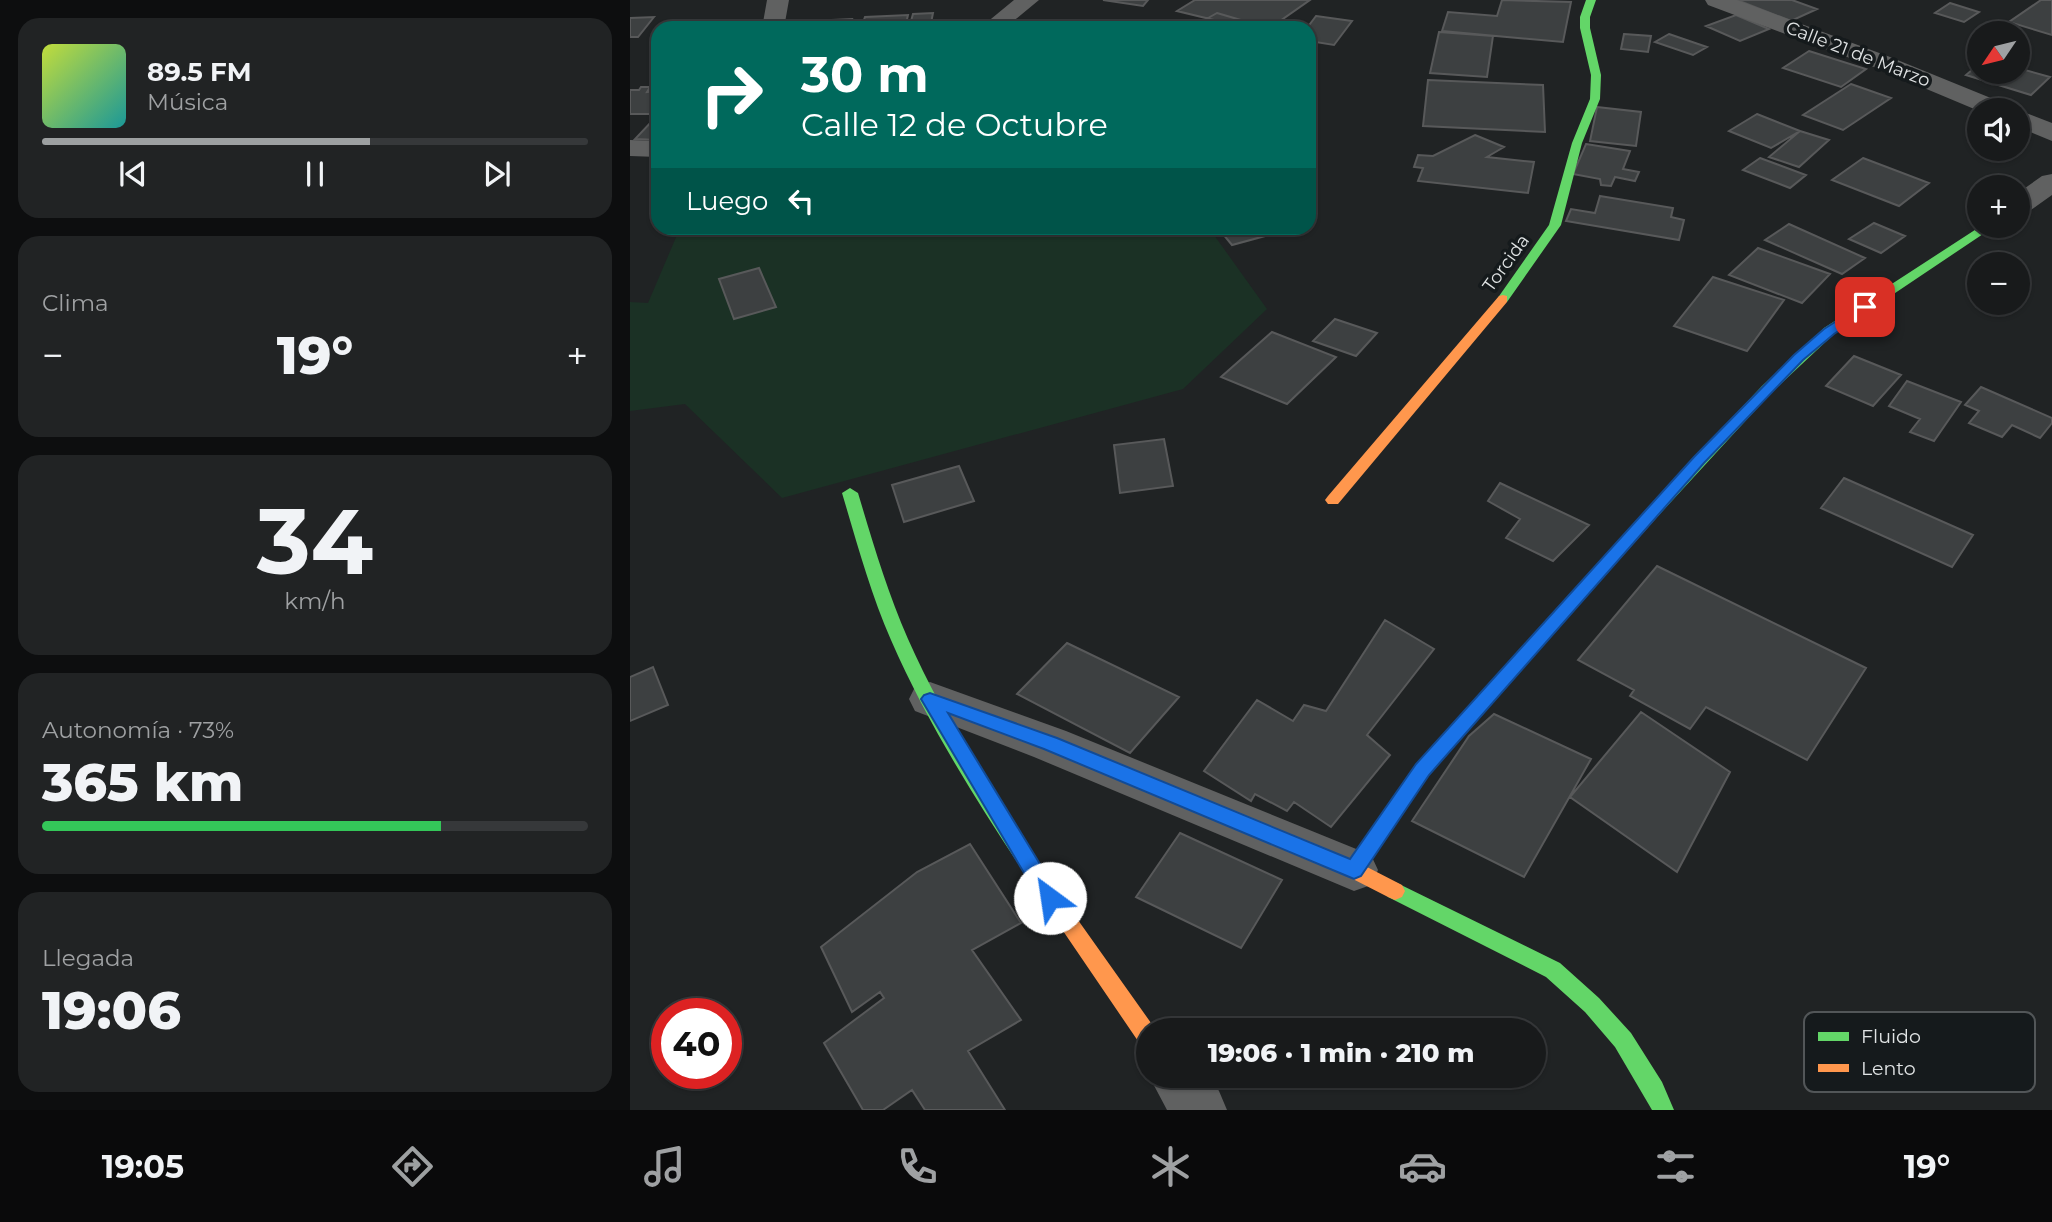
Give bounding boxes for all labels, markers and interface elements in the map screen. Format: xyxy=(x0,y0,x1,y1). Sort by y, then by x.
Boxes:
street label: Calle 21 de Marzo xyxy=(1783,16,1933,92)
north arrow xyxy=(1967,21,2030,84)
map controls xyxy=(1967,21,2030,315)
text: 30 m xyxy=(801,45,929,104)
icon: right xyxy=(686,49,777,140)
text: 89.5 FM xyxy=(147,56,251,88)
text: Música xyxy=(147,88,228,116)
button: sound xyxy=(1967,98,2030,161)
text: Calle 12 de Octubre xyxy=(801,105,1108,144)
icon: previous xyxy=(114,155,152,193)
icon: pause xyxy=(296,155,334,193)
icon: next xyxy=(478,155,516,193)
button: + xyxy=(1967,175,2030,238)
icon: left xyxy=(782,182,820,220)
text: Luego xyxy=(686,185,768,217)
street label: Torcida xyxy=(1478,230,1534,296)
button: − xyxy=(1967,252,2030,315)
pin xyxy=(1835,277,1895,337)
icon: arrive xyxy=(1846,288,1884,326)
text: Clima xyxy=(42,289,109,317)
text: 19° xyxy=(277,324,353,387)
text: − xyxy=(42,332,64,379)
text: + xyxy=(566,332,588,379)
text: 34 xyxy=(257,486,373,597)
text: km/h xyxy=(284,587,346,615)
text: Autonomía · 73% xyxy=(42,716,234,744)
text: 365 km xyxy=(42,751,243,814)
position arrow xyxy=(1013,861,1087,935)
text: Llegada xyxy=(42,944,134,972)
text: 19:06 xyxy=(42,979,181,1042)
speed limit sign: 40 xyxy=(651,998,742,1089)
legend xyxy=(1804,1012,2035,1092)
text: Fluido xyxy=(1861,1025,1921,1048)
text: 19:06 · 1 min · 210 m xyxy=(1208,1037,1474,1069)
text: Lento xyxy=(1861,1057,1916,1080)
icon: directions xyxy=(388,1142,437,1191)
icon: music xyxy=(640,1142,689,1191)
icon: phone xyxy=(893,1142,942,1191)
icon: climate xyxy=(1146,1142,1195,1191)
icon: car xyxy=(1398,1142,1447,1191)
icon: filters xyxy=(1651,1142,1700,1191)
text: 19:05 xyxy=(102,1147,184,1186)
text: 19° xyxy=(1904,1147,1950,1186)

